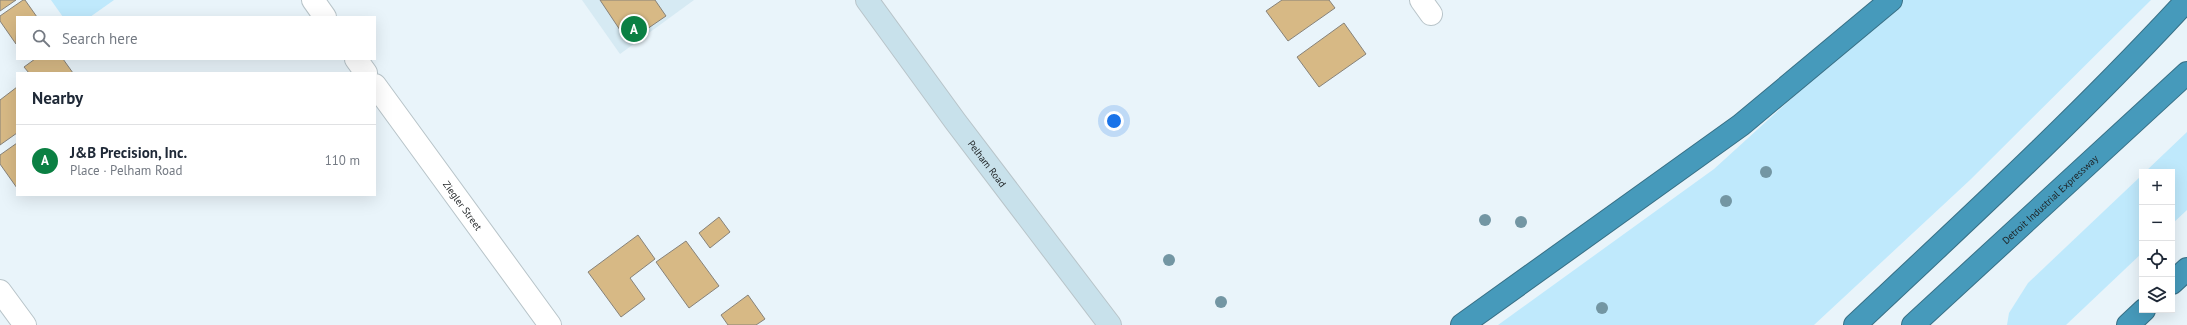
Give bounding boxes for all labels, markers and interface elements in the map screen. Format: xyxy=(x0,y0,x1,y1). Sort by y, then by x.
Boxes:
pin: A xyxy=(621,14,647,44)
search box xyxy=(16,16,376,60)
icon: search xyxy=(30,27,52,49)
text: Search here xyxy=(62,29,138,48)
text: Nearby xyxy=(32,87,83,109)
your location xyxy=(1104,111,1124,131)
street label: Pelham Road xyxy=(965,137,1009,190)
text: J&B Precision, Inc. xyxy=(70,143,187,162)
street label: Detroit Industrial Expressway xyxy=(1999,151,2101,246)
text: A xyxy=(41,152,49,169)
text: 110 m xyxy=(325,152,360,169)
text: Place · Pelham Road xyxy=(70,162,182,179)
map controls xyxy=(2139,169,2175,313)
button: + xyxy=(2139,169,2175,205)
street label: Ziegler Street xyxy=(440,178,486,233)
button: − xyxy=(2139,205,2175,241)
button: locate xyxy=(2139,241,2175,277)
button: layers xyxy=(2139,277,2175,313)

